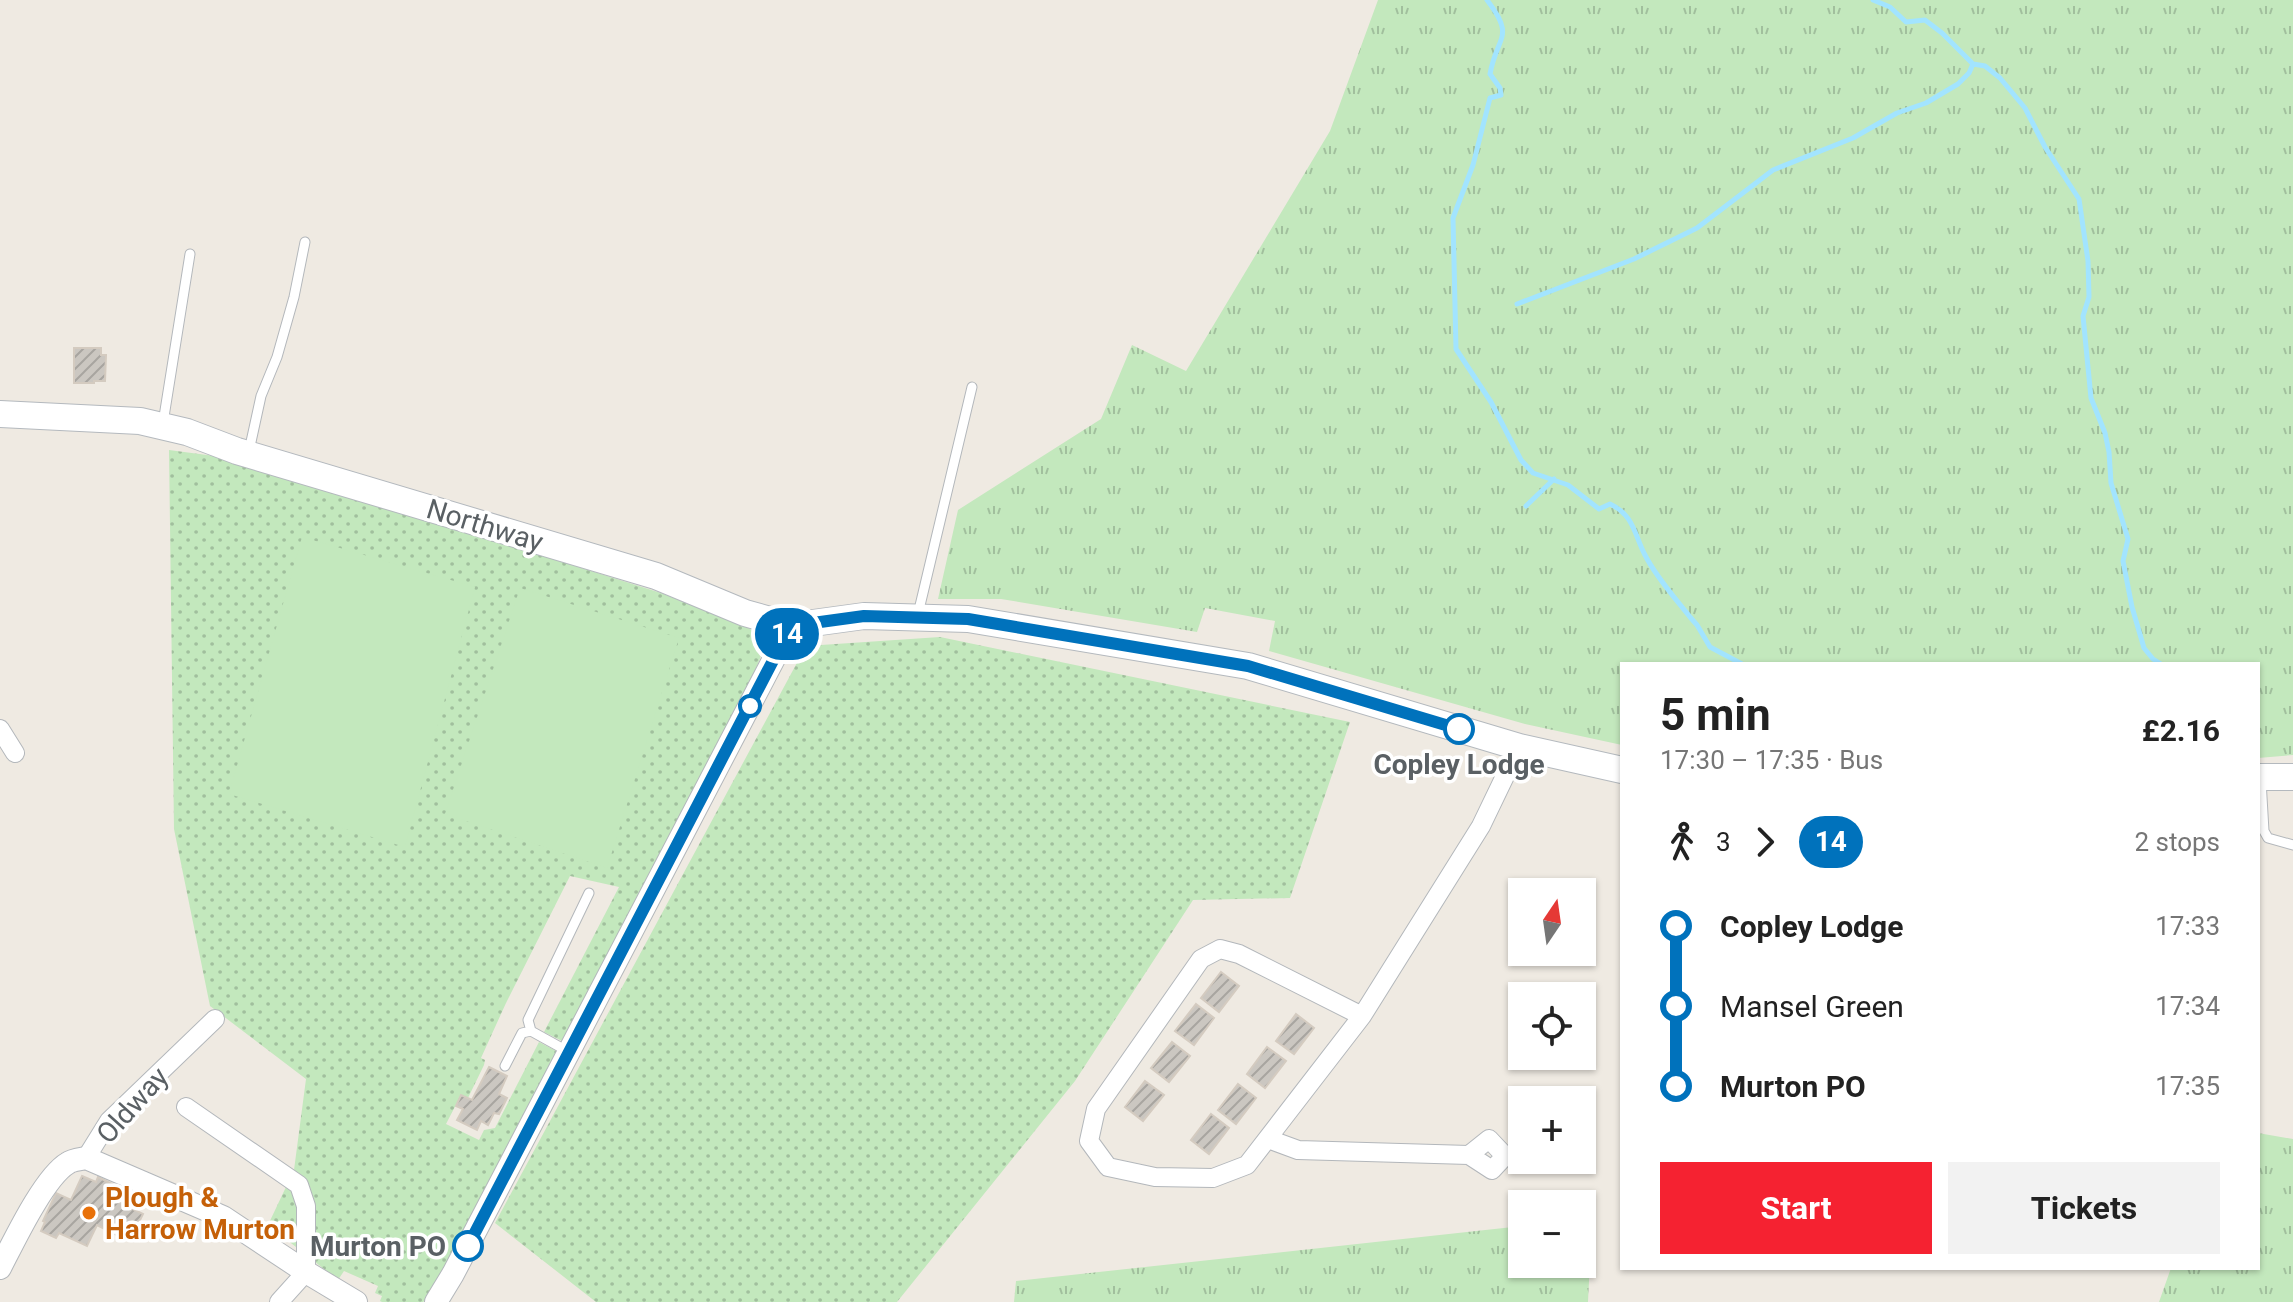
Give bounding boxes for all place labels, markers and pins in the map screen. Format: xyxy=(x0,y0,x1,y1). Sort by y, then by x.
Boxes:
unlabelled marker xyxy=(739,695,761,717)
marker: Copley Lodge xyxy=(1444,714,1474,744)
place label: Copley Lodge xyxy=(1373,748,1545,781)
place label: Plough & Harrow Murton xyxy=(105,1181,295,1246)
marker: Plough & Harrow Murton xyxy=(80,1204,98,1222)
place label: Murton PO xyxy=(310,1230,446,1263)
marker: Murton PO xyxy=(453,1231,483,1261)

